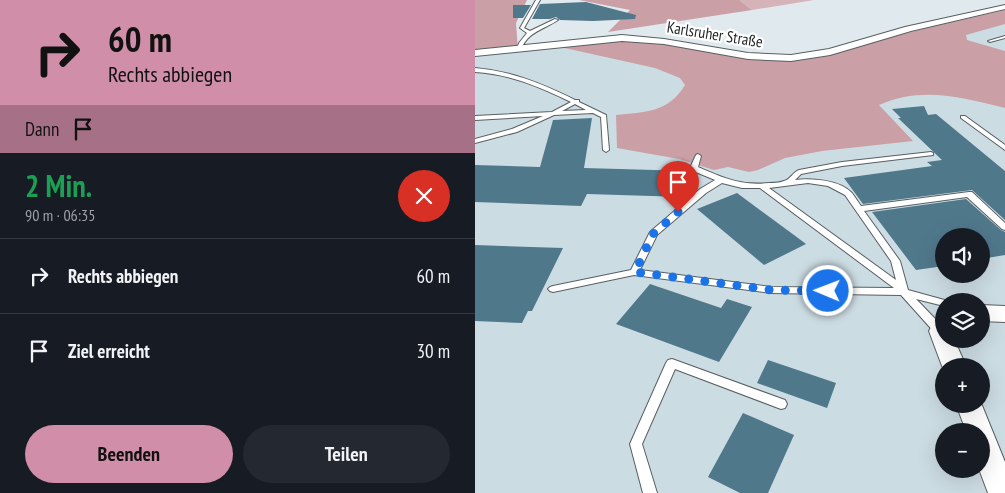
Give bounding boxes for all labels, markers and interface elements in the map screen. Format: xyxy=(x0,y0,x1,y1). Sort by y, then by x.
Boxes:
text: 60 m xyxy=(108,16,172,62)
street label: Karlsruher Straße xyxy=(666,17,764,51)
icon: right xyxy=(25,20,90,85)
text: Rechts abbiegen xyxy=(108,60,232,88)
icon: arrive xyxy=(69,115,97,143)
text: Dann xyxy=(25,117,59,141)
pin xyxy=(657,161,699,212)
text: 2 Min. xyxy=(25,166,92,205)
icon: arrive xyxy=(664,168,692,196)
button: close xyxy=(398,170,450,222)
text: 90 m · 06:35 xyxy=(25,205,96,225)
map controls xyxy=(935,228,990,478)
button: sound xyxy=(935,228,990,283)
icon: right xyxy=(25,262,53,290)
text: Rechts abbiegen xyxy=(68,264,178,288)
text: 60 m xyxy=(417,264,450,288)
position arrow xyxy=(801,264,853,316)
button: layers xyxy=(935,293,990,348)
icon: arrive xyxy=(25,337,53,365)
text: Ziel erreicht xyxy=(68,339,150,363)
text: 30 m xyxy=(417,339,450,363)
button: + xyxy=(935,358,990,413)
button: − xyxy=(935,423,990,478)
button: Beenden xyxy=(25,425,233,483)
button: Teilen xyxy=(243,425,450,483)

